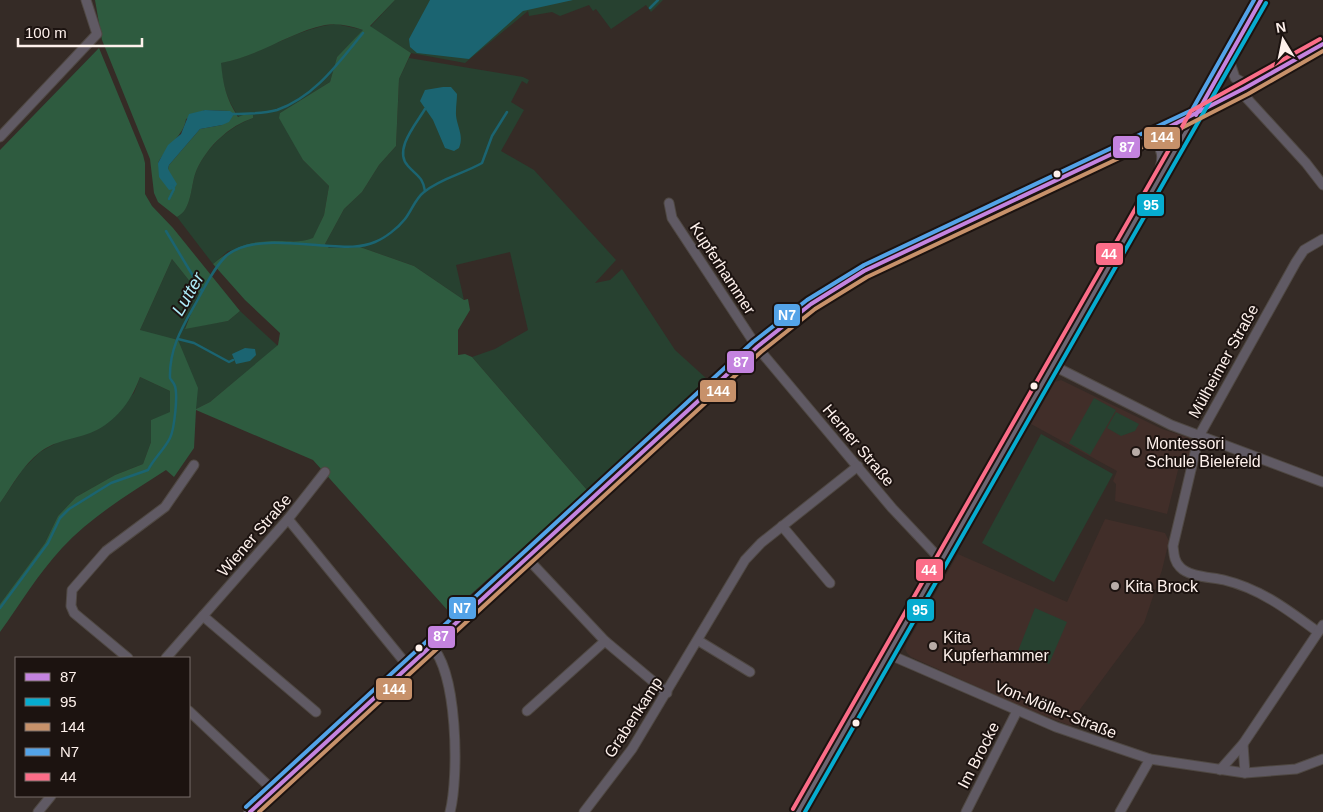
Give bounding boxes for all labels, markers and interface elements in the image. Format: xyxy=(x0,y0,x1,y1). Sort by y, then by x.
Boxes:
scale bar xyxy=(18,15,141,47)
north arrow xyxy=(1258,15,1308,65)
text: N xyxy=(1274,18,1287,36)
text: 100 m xyxy=(25,24,67,41)
line badge: 144 xyxy=(1143,126,1181,150)
text: 144 xyxy=(1150,129,1174,145)
line badge: 87 xyxy=(1112,135,1141,159)
text: 87 xyxy=(1119,139,1135,155)
unlabelled marker xyxy=(1052,169,1062,179)
line badge: 95 xyxy=(1136,193,1165,217)
text: 95 xyxy=(1143,197,1159,213)
street label: Kupferhammer xyxy=(687,219,759,318)
line badge: 44 xyxy=(1095,242,1124,266)
text: 44 xyxy=(1101,246,1117,262)
water label: Lutter xyxy=(168,268,209,319)
street label: Mülheimer Straße xyxy=(1185,301,1262,421)
line badge: N7 xyxy=(773,303,801,327)
text: N7 xyxy=(778,307,796,323)
line badge: 87 xyxy=(726,350,755,374)
text: 87 xyxy=(733,354,749,370)
line badge: 144 xyxy=(699,379,737,403)
unlabelled marker xyxy=(1029,381,1039,391)
text: 144 xyxy=(706,383,730,399)
street label: Herner Straße xyxy=(820,401,898,490)
place label: Montessori Schule Bielefeld xyxy=(1146,435,1261,470)
marker: Montessori Schule Bielefeld xyxy=(1130,446,1142,458)
street label: Wiener Straße xyxy=(214,491,295,580)
line badge: 44 xyxy=(915,558,944,582)
text: 44 xyxy=(921,562,937,578)
place label: Kita Brock xyxy=(1125,578,1199,595)
marker: Kita Brock xyxy=(1109,580,1121,592)
line badge: N7 xyxy=(448,596,477,620)
line badge: 95 xyxy=(906,598,935,622)
text: N7 xyxy=(453,600,471,616)
text: 95 xyxy=(912,602,928,618)
line badge: 87 xyxy=(427,625,456,649)
text: 87 xyxy=(433,628,449,644)
place label: Kita Kupferhammer xyxy=(943,629,1049,664)
marker: Kita Kupferhammer xyxy=(927,640,939,652)
unlabelled marker xyxy=(414,643,424,653)
legend xyxy=(15,657,190,797)
text: 87 xyxy=(60,668,77,685)
street label: Grabenkamp xyxy=(601,674,666,761)
line badge: 144 xyxy=(375,677,413,701)
street label: Von-Möller-Straße xyxy=(992,677,1119,742)
text: 144 xyxy=(382,681,406,697)
text: 95 xyxy=(60,693,77,710)
text: 144 xyxy=(60,718,85,735)
unlabelled marker xyxy=(851,718,861,728)
street label: Im Brocke xyxy=(955,719,1002,791)
text: N7 xyxy=(60,743,79,760)
text: 44 xyxy=(60,768,77,785)

